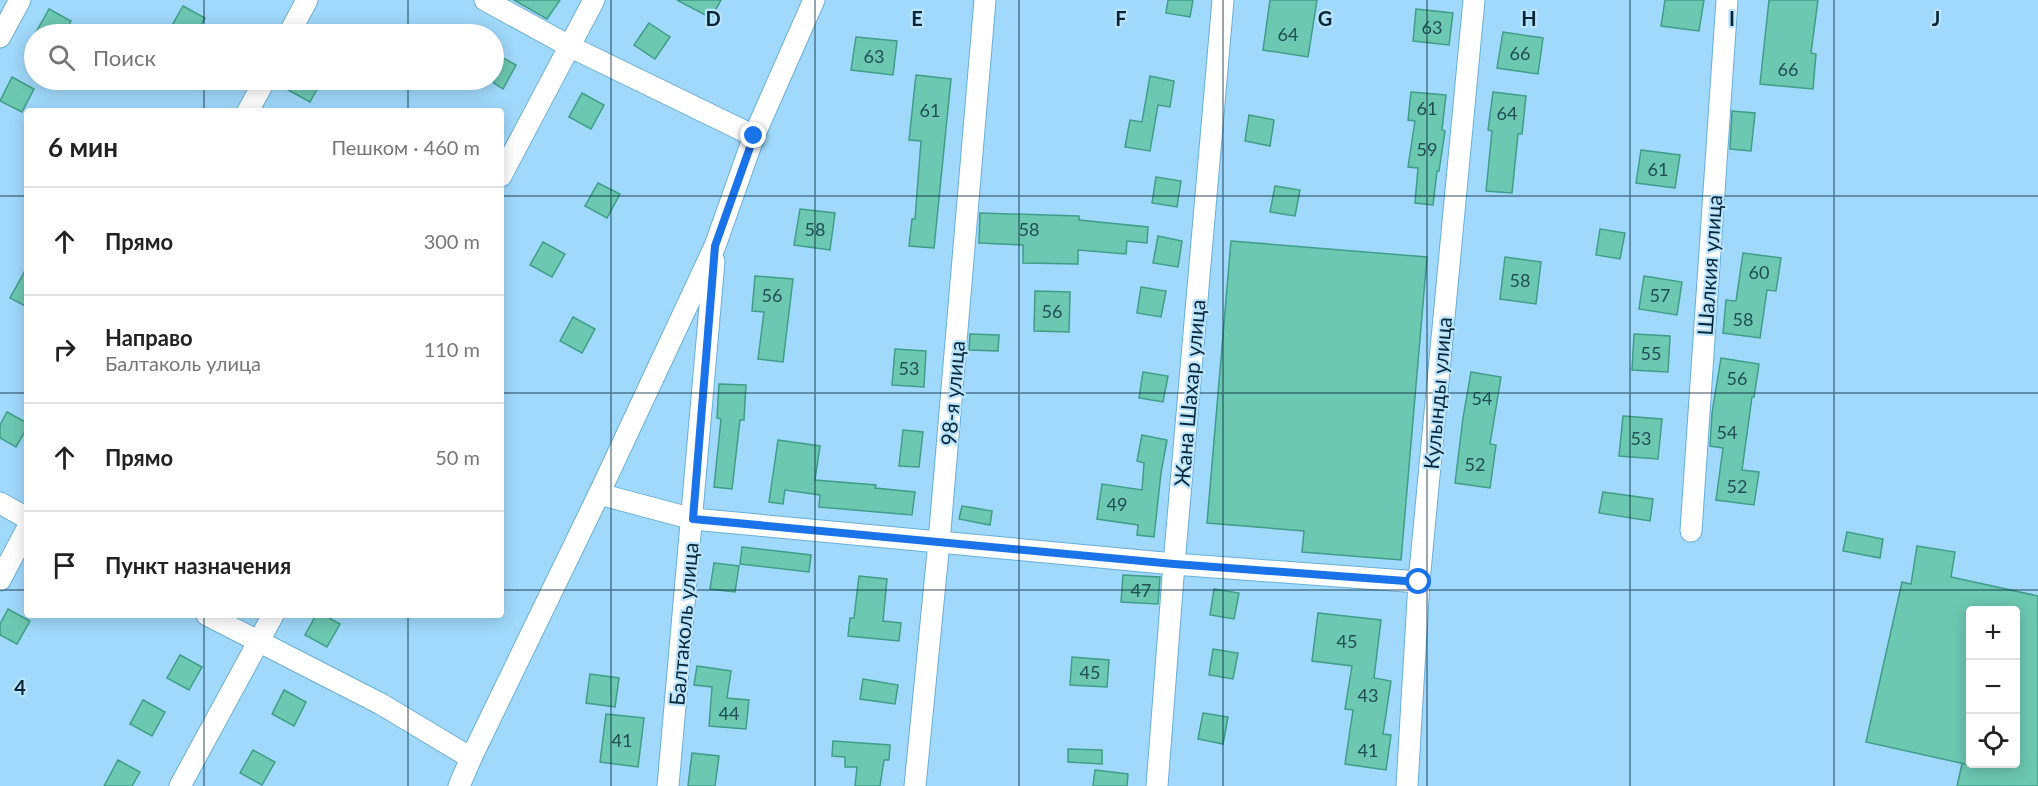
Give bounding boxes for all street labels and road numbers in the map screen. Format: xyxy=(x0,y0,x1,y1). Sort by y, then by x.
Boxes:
street label: Шалкия улица xyxy=(1692,194,1726,336)
street label: Жана Шахар улица xyxy=(1168,298,1210,488)
street label: Кулынды улица xyxy=(1418,316,1456,470)
street label: 98-я улица xyxy=(935,339,969,447)
street label: Балтаколь улица xyxy=(663,541,703,707)

